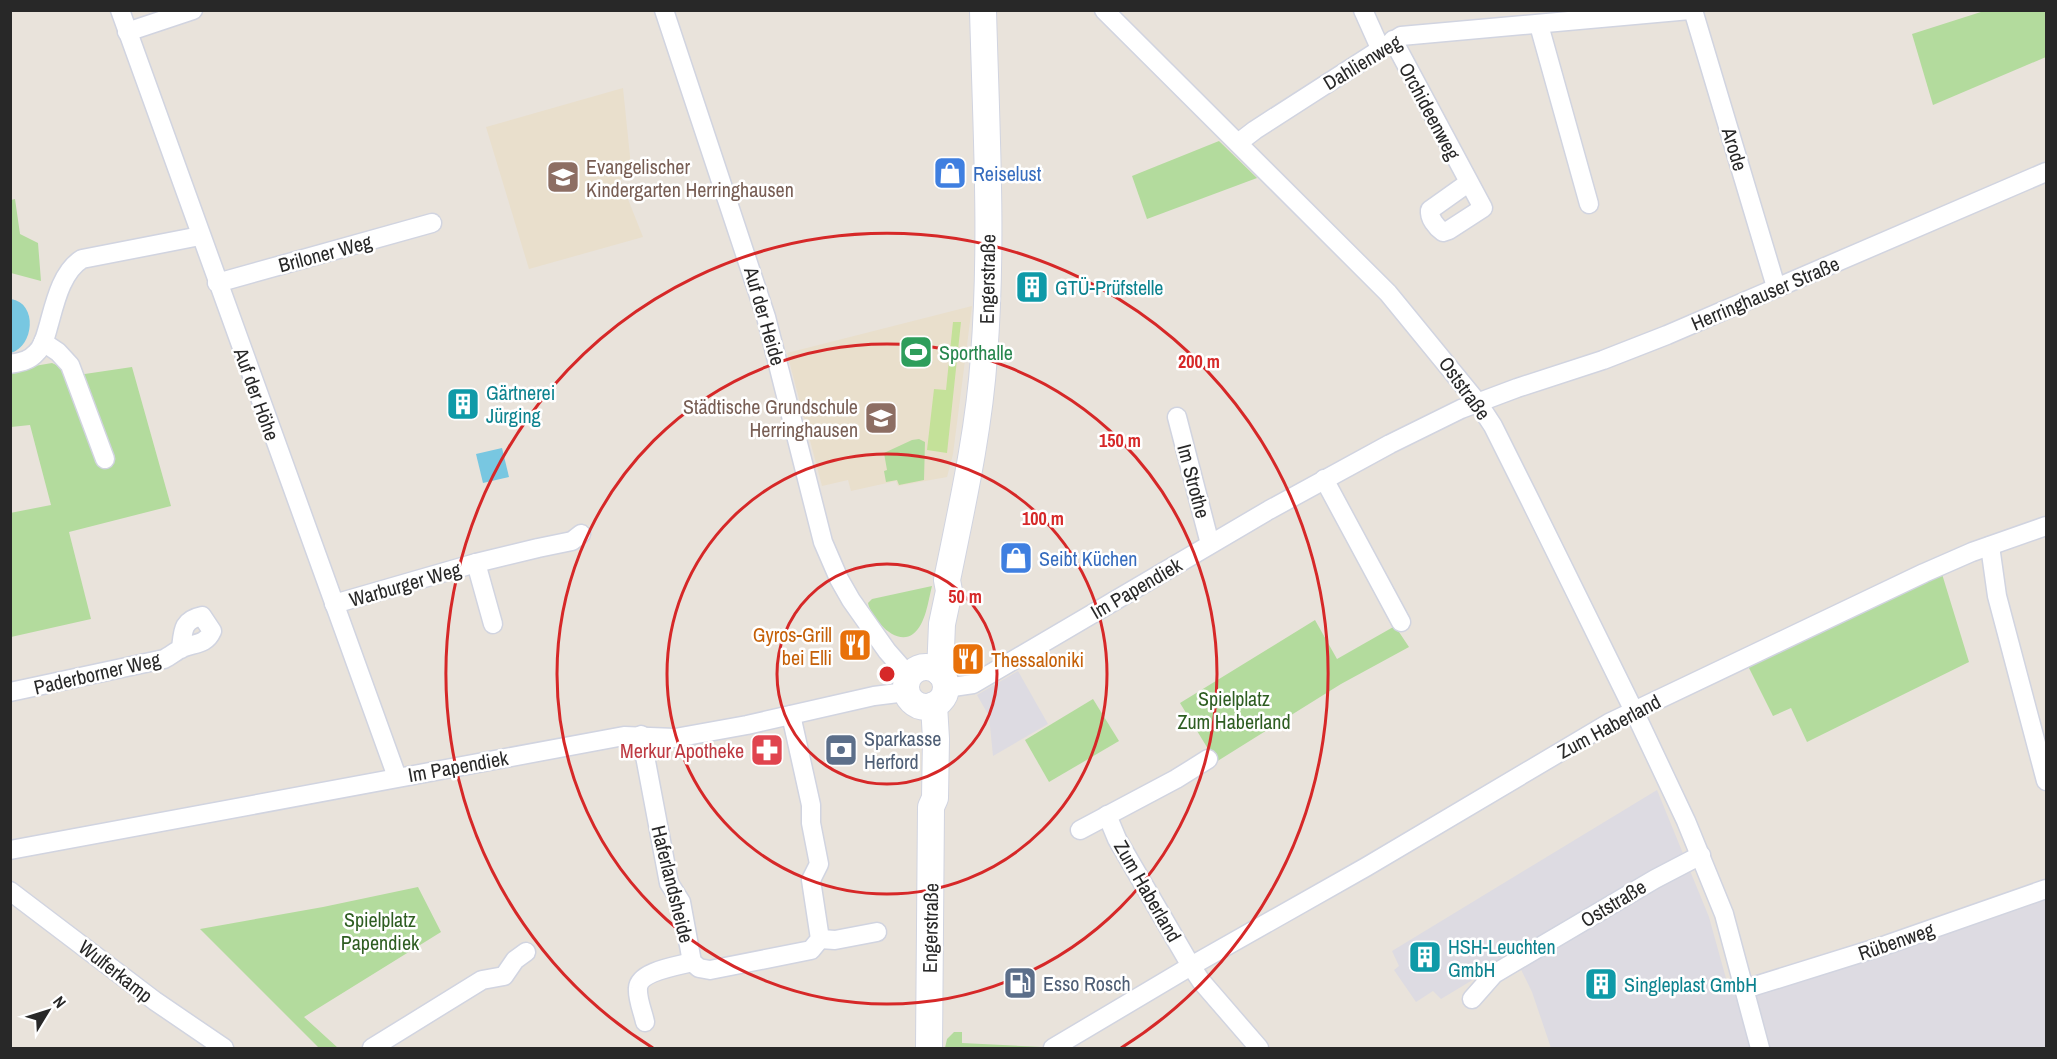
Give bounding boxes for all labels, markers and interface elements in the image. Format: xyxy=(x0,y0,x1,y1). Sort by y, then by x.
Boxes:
street label: Dahlienweg xyxy=(1318,28,1406,96)
street label: Orchideenweg xyxy=(1393,58,1467,164)
street label: Arode xyxy=(1715,123,1754,174)
place label: Evangelischer Kindergarten Herringhausen xyxy=(586,153,794,203)
shop icon: Reiselust xyxy=(932,155,968,191)
school or university icon: Evangelischer Kindergarten Herringhausen xyxy=(545,159,581,195)
place label: Reiselust xyxy=(973,160,1042,187)
street label: Briloner Weg xyxy=(275,228,375,278)
street label: Engerstraße xyxy=(973,234,1001,324)
street label: Herringhauser Straße xyxy=(1687,250,1843,336)
street label: Auf der Heide xyxy=(738,263,792,368)
building icon: GTÜ-Prüfstelle xyxy=(1014,269,1050,305)
place label: GTÜ-Prüfstelle xyxy=(1055,274,1163,301)
sports icon: Sporthalle xyxy=(898,334,934,370)
place label: Sporthalle xyxy=(939,339,1013,366)
street label: Auf der Höhe xyxy=(227,343,286,444)
text: 200 m xyxy=(1178,349,1220,374)
street label: Oststraße xyxy=(1433,351,1497,425)
place label: Gärtnerei Jürging xyxy=(486,379,555,429)
building icon: Gärtnerei Jürging xyxy=(445,386,481,422)
place label: Städtische Grundschule Herringhausen xyxy=(683,393,858,443)
school or university icon: Städtische Grundschule Herringhausen xyxy=(863,400,899,436)
text: 150 m xyxy=(1099,428,1141,453)
street label: Im Strothe xyxy=(1171,441,1217,521)
text: 100 m xyxy=(1022,506,1064,531)
shop icon: Seibt Küchen xyxy=(998,540,1034,576)
place label: Seibt Küchen xyxy=(1039,545,1137,572)
street label: Im Papendiek xyxy=(1085,551,1187,625)
street label: Warburger Weg xyxy=(346,555,464,613)
text: 50 m xyxy=(948,584,982,609)
place label: Gyros-Grill bei Elli xyxy=(753,621,832,671)
restaurant icon: Gyros-Grill bei Elli xyxy=(837,627,873,663)
restaurant icon: Thessaloniki xyxy=(950,641,986,677)
street label: Paderborner Weg xyxy=(31,645,163,701)
place label: Thessaloniki xyxy=(991,646,1084,673)
centre of rings xyxy=(877,664,897,684)
park label: Spielplatz Zum Haberland xyxy=(1177,685,1291,735)
street label: Zum Haberland xyxy=(1553,688,1665,764)
place label: Sparkasse Herford xyxy=(864,725,941,775)
pharmacy icon: Merkur Apotheke xyxy=(749,732,785,768)
bank icon: Sparkasse Herford xyxy=(823,732,859,768)
place label: Merkur Apotheke xyxy=(620,737,744,764)
street label: Im Papendiek xyxy=(406,744,511,788)
street label: Haferlandsheide xyxy=(645,822,701,946)
street label: Zum Haberland xyxy=(1108,835,1188,947)
street label: Oststraße xyxy=(1575,873,1651,933)
street label: Engerstraße xyxy=(916,883,944,973)
park label: Spielplatz Papendiek xyxy=(341,906,420,956)
street label: Rübenweg xyxy=(1855,915,1937,967)
place label: HSH-Leuchten GmbH xyxy=(1448,933,1556,983)
street label: Wulferkamp xyxy=(73,934,159,1008)
building icon: HSH-Leuchten GmbH xyxy=(1407,939,1443,975)
fuel station icon: Esso Rosch xyxy=(1002,965,1038,1001)
building icon: Singleplast GmbH xyxy=(1583,966,1619,1002)
place label: Esso Rosch xyxy=(1043,970,1131,997)
place label: Singleplast GmbH xyxy=(1624,971,1757,998)
north arrow xyxy=(18,981,78,1041)
text: N xyxy=(48,991,71,1012)

